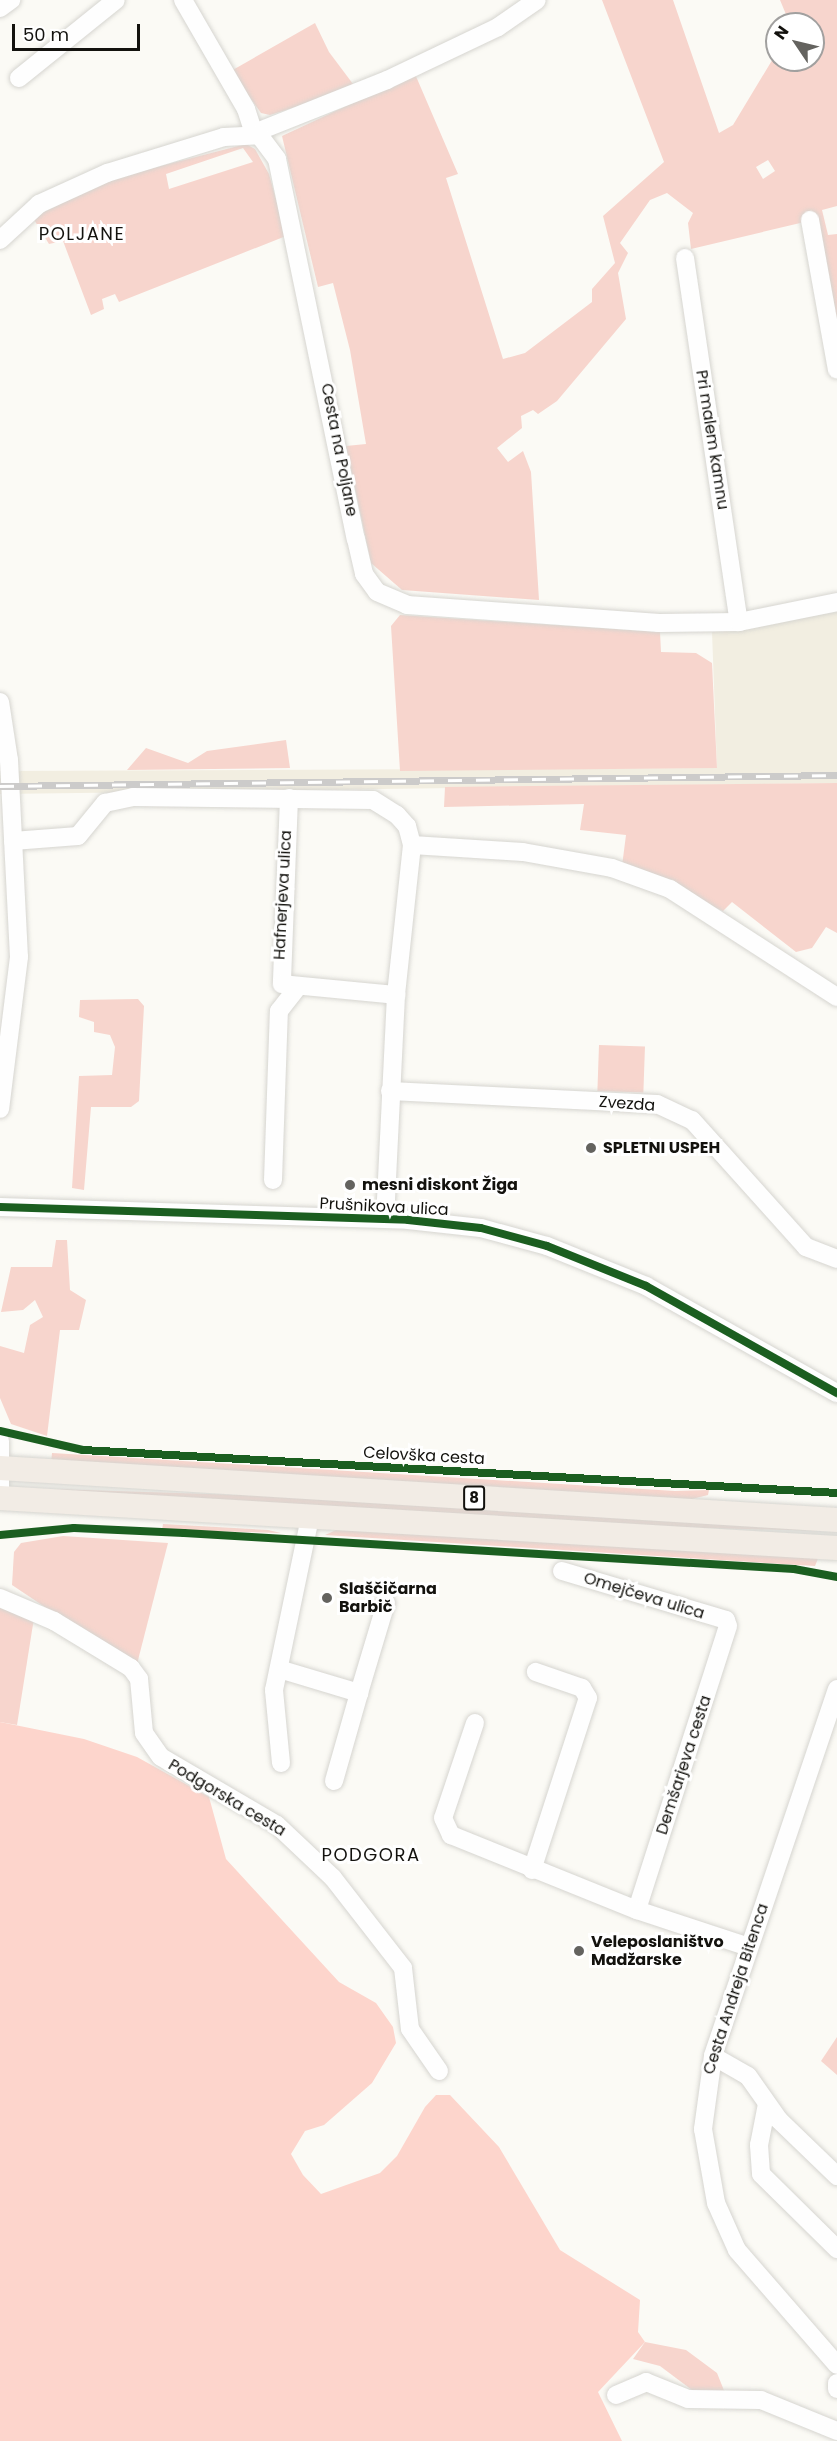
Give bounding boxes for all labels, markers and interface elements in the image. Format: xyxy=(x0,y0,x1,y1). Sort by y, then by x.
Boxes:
scale bar xyxy=(15,12,142,50)
north arrow xyxy=(765,12,825,72)
text: N xyxy=(769,21,794,44)
text: 50 m xyxy=(23,22,69,47)
district label: POLJANE xyxy=(39,223,125,245)
street label: Pri malem kamnu xyxy=(691,369,733,511)
street label: Cesta na Poljane xyxy=(317,382,361,518)
street label: Hafnerjeva ulica xyxy=(270,830,296,960)
street label: Zvezda xyxy=(598,1092,656,1116)
place label: SPLETNI USPEH xyxy=(603,1138,720,1158)
marker: SPLETNI USPEH xyxy=(584,1141,598,1155)
place label: mesni diskont Žiga xyxy=(362,1175,518,1195)
marker: mesni diskont Žiga xyxy=(343,1178,357,1192)
street label: Prušnikova ulica xyxy=(319,1194,449,1220)
street label: Celovška cesta xyxy=(363,1443,485,1469)
road number: 8 xyxy=(462,1486,486,1510)
street label: Omejčeva ulica xyxy=(581,1569,707,1623)
place label: Slaščičarna Barbič xyxy=(339,1579,437,1617)
marker: Slaščičarna Barbič xyxy=(320,1591,334,1605)
street label: Demšarjeva cesta xyxy=(652,1693,716,1837)
street label: Podgorska cesta xyxy=(165,1755,289,1841)
district label: PODGORA xyxy=(321,1844,421,1866)
street label: Cesta Andreja Bitenca xyxy=(699,1901,773,2077)
place label: Veleposlaništvo Madžarske xyxy=(591,1932,724,1970)
marker: Veleposlaništvo Madžarske xyxy=(572,1944,586,1958)

